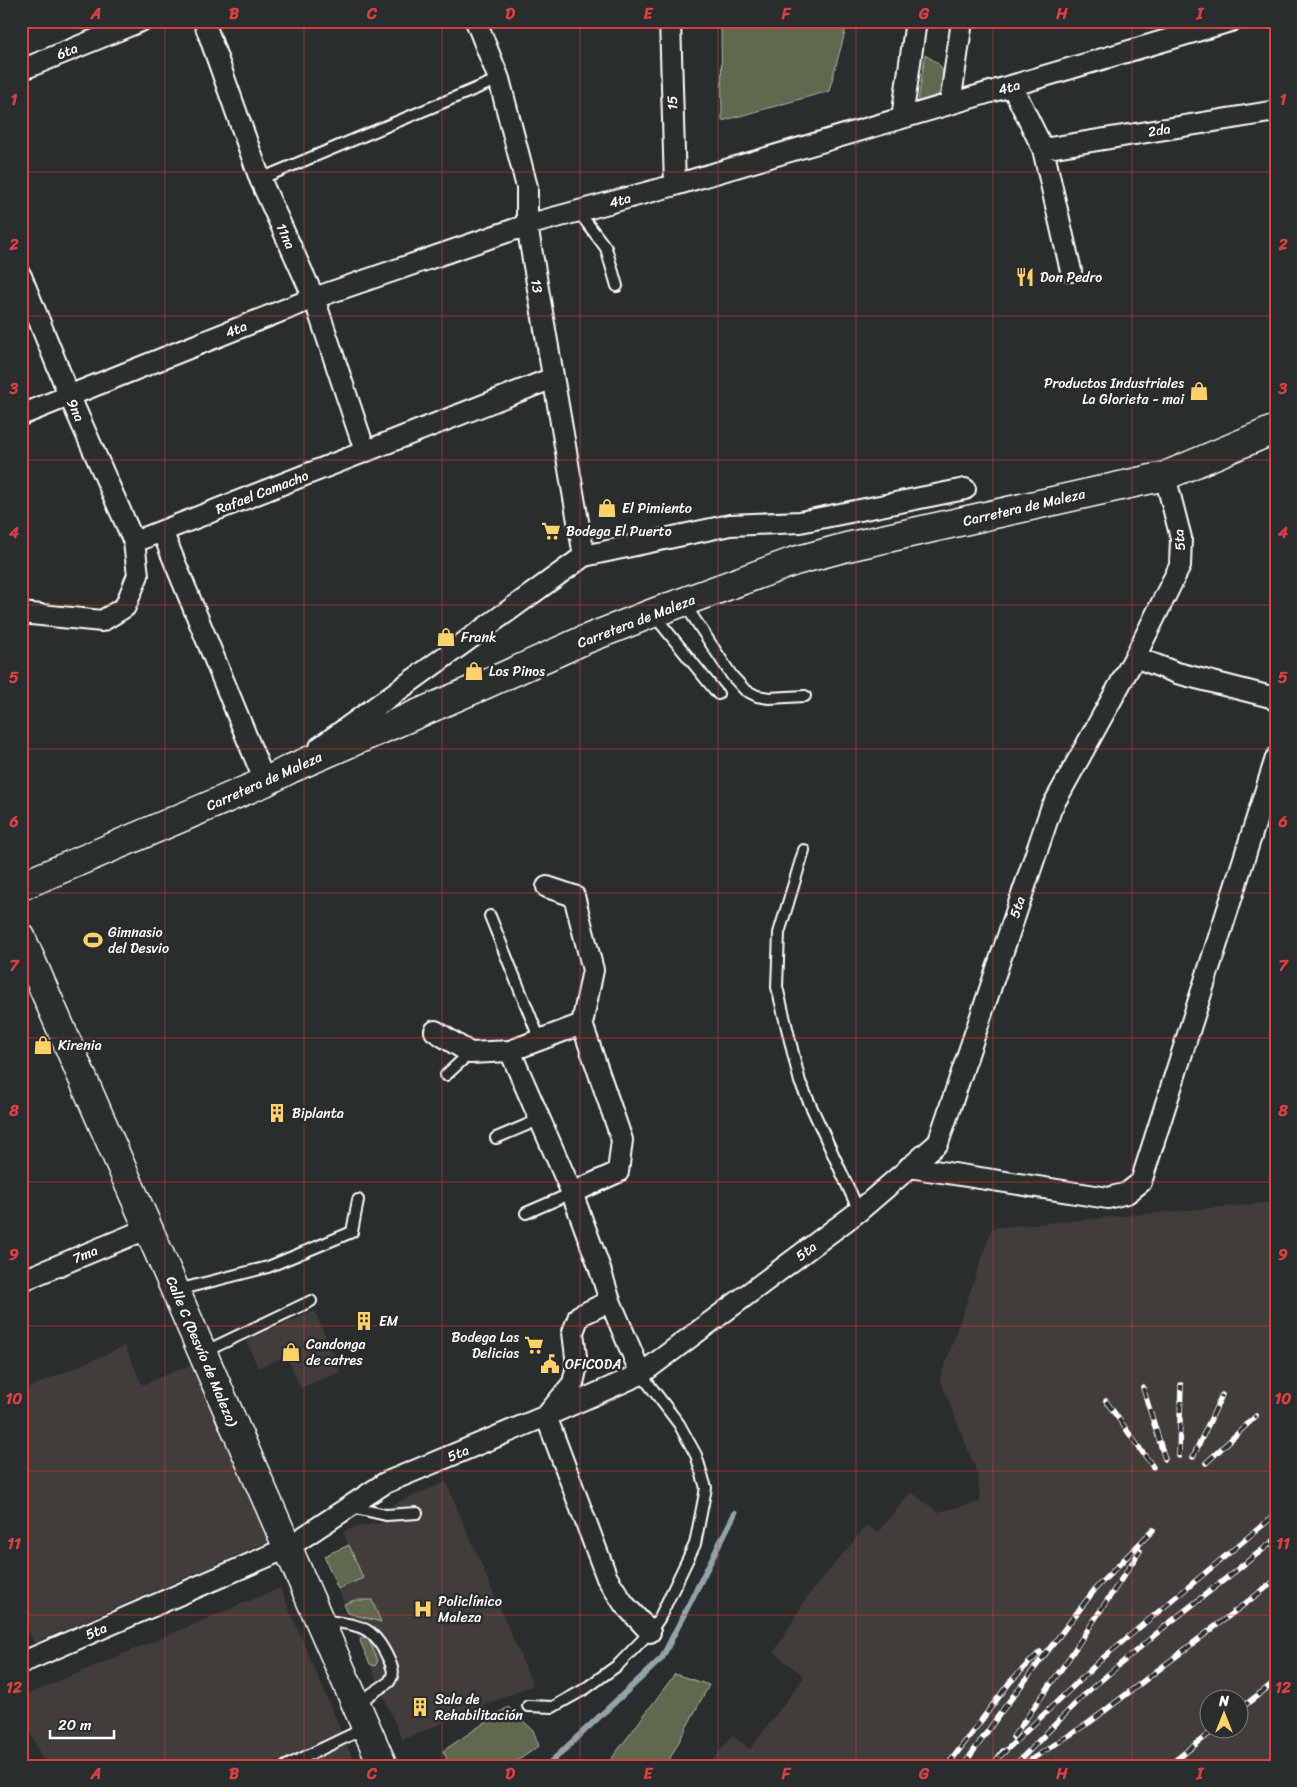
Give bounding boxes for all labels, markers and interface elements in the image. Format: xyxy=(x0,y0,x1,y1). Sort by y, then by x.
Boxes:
text: A xyxy=(90,0,101,28)
text: B xyxy=(229,0,240,28)
text: C xyxy=(366,0,378,28)
text: D xyxy=(505,0,515,28)
text: E xyxy=(644,0,654,28)
text: F xyxy=(781,0,792,28)
text: G xyxy=(918,0,930,28)
text: H xyxy=(1055,0,1068,28)
text: I xyxy=(1196,0,1205,28)
street label: 6ta xyxy=(53,36,82,67)
street label: 4ta xyxy=(995,72,1023,103)
text: 1 xyxy=(11,85,18,114)
text: 1 xyxy=(1280,85,1287,114)
street label: 15 xyxy=(660,95,685,111)
street label: 2da xyxy=(1146,116,1172,145)
street label: 4ta xyxy=(606,186,634,215)
street label: 11na xyxy=(269,219,302,253)
text: 2 xyxy=(8,230,19,259)
text: 2 xyxy=(1277,230,1288,259)
place label: Don Pedro xyxy=(1040,265,1102,290)
restaurant icon: Don Pedro xyxy=(1014,266,1036,288)
street label: 13 xyxy=(523,277,550,295)
street label: 4ta xyxy=(221,314,251,345)
place label: Productos Industriales La Glorieta - mai xyxy=(1044,371,1185,412)
text: 3 xyxy=(9,374,19,403)
text: 3 xyxy=(1278,374,1288,403)
shop icon: Productos Industriales La Glorieta - mai xyxy=(1188,380,1210,402)
street label: 9na xyxy=(59,395,92,426)
street label: Rafael Camacho xyxy=(212,463,312,522)
street label: Carretera de Maleza xyxy=(961,481,1089,534)
place label: El Pimiento xyxy=(622,496,692,521)
shop icon: El Pimiento xyxy=(596,497,618,519)
text: 4 xyxy=(8,518,19,547)
text: 4 xyxy=(1277,518,1288,547)
place label: Bodega El Puerto xyxy=(566,519,672,544)
supermarket icon: Bodega El Puerto xyxy=(540,520,562,542)
street label: 5ta xyxy=(1166,528,1193,552)
street label: Carretera de Maleza xyxy=(573,587,700,655)
place label: Frank xyxy=(461,625,496,650)
shop icon: Frank xyxy=(435,626,457,648)
place label: Los Pinos xyxy=(489,659,545,684)
shop icon: Los Pinos xyxy=(463,660,485,682)
text: 5 xyxy=(9,663,19,692)
text: 5 xyxy=(1278,663,1288,692)
street label: Carretera de Maleza xyxy=(202,744,327,818)
text: 6 xyxy=(8,807,19,836)
text: 6 xyxy=(1277,807,1288,836)
street label: 5ta xyxy=(1002,893,1033,921)
place label: Gimnasio del Desvio xyxy=(108,920,169,961)
sports icon: Gimnasio del Desvio xyxy=(82,929,104,951)
text: 7 xyxy=(9,951,20,980)
text: 7 xyxy=(1278,951,1289,980)
place label: Kirenia xyxy=(58,1033,102,1058)
shop icon: Kirenia xyxy=(32,1034,54,1056)
text: 8 xyxy=(8,1096,19,1125)
text: 8 xyxy=(1277,1096,1288,1125)
place label: Biplanta xyxy=(292,1101,344,1126)
building icon: Biplanta xyxy=(266,1102,288,1124)
street label: 5ta xyxy=(790,1235,822,1268)
street label: 7ma xyxy=(69,1238,102,1271)
text: 9 xyxy=(9,1240,19,1269)
text: 9 xyxy=(1278,1240,1288,1269)
street label: Calle C (Desvío de Maleza) xyxy=(159,1272,245,1431)
place label: EM xyxy=(379,1309,399,1334)
building icon: EM xyxy=(353,1310,375,1332)
place label: Bodega Las Delicias xyxy=(452,1325,519,1366)
place label: Candonga de catres xyxy=(306,1332,366,1373)
supermarket icon: Bodega Las Delicias xyxy=(523,1334,545,1356)
shop icon: Candonga de catres xyxy=(280,1341,302,1363)
place label: OFICODA xyxy=(565,1352,621,1377)
public building icon: OFICODA xyxy=(539,1353,561,1375)
text: 10 xyxy=(6,1384,22,1413)
text: 10 xyxy=(1275,1384,1291,1413)
street label: 5ta xyxy=(443,1438,473,1469)
text: 11 xyxy=(7,1529,21,1558)
text: 11 xyxy=(1276,1529,1290,1558)
place label: Policlínico Maleza xyxy=(438,1589,502,1630)
hospital icon: Policlínico Maleza xyxy=(412,1598,434,1620)
street label: 5ta xyxy=(81,1616,111,1647)
text: 12 xyxy=(6,1673,23,1702)
text: 12 xyxy=(1275,1673,1292,1702)
place label: Sala de Rehabilitación xyxy=(435,1687,523,1728)
text: N xyxy=(1218,1689,1229,1714)
north arrow xyxy=(1200,1690,1250,1740)
building icon: Sala de Rehabilitación xyxy=(409,1696,431,1718)
scale bar xyxy=(50,1707,114,1739)
text: 20 m xyxy=(58,1712,92,1738)
text: A xyxy=(90,1759,101,1787)
text: B xyxy=(229,1759,240,1787)
text: C xyxy=(366,1759,378,1787)
text: D xyxy=(505,1759,515,1787)
text: E xyxy=(644,1759,654,1787)
text: F xyxy=(781,1759,792,1787)
text: G xyxy=(918,1759,930,1787)
text: H xyxy=(1055,1759,1068,1787)
text: I xyxy=(1196,1759,1205,1787)

